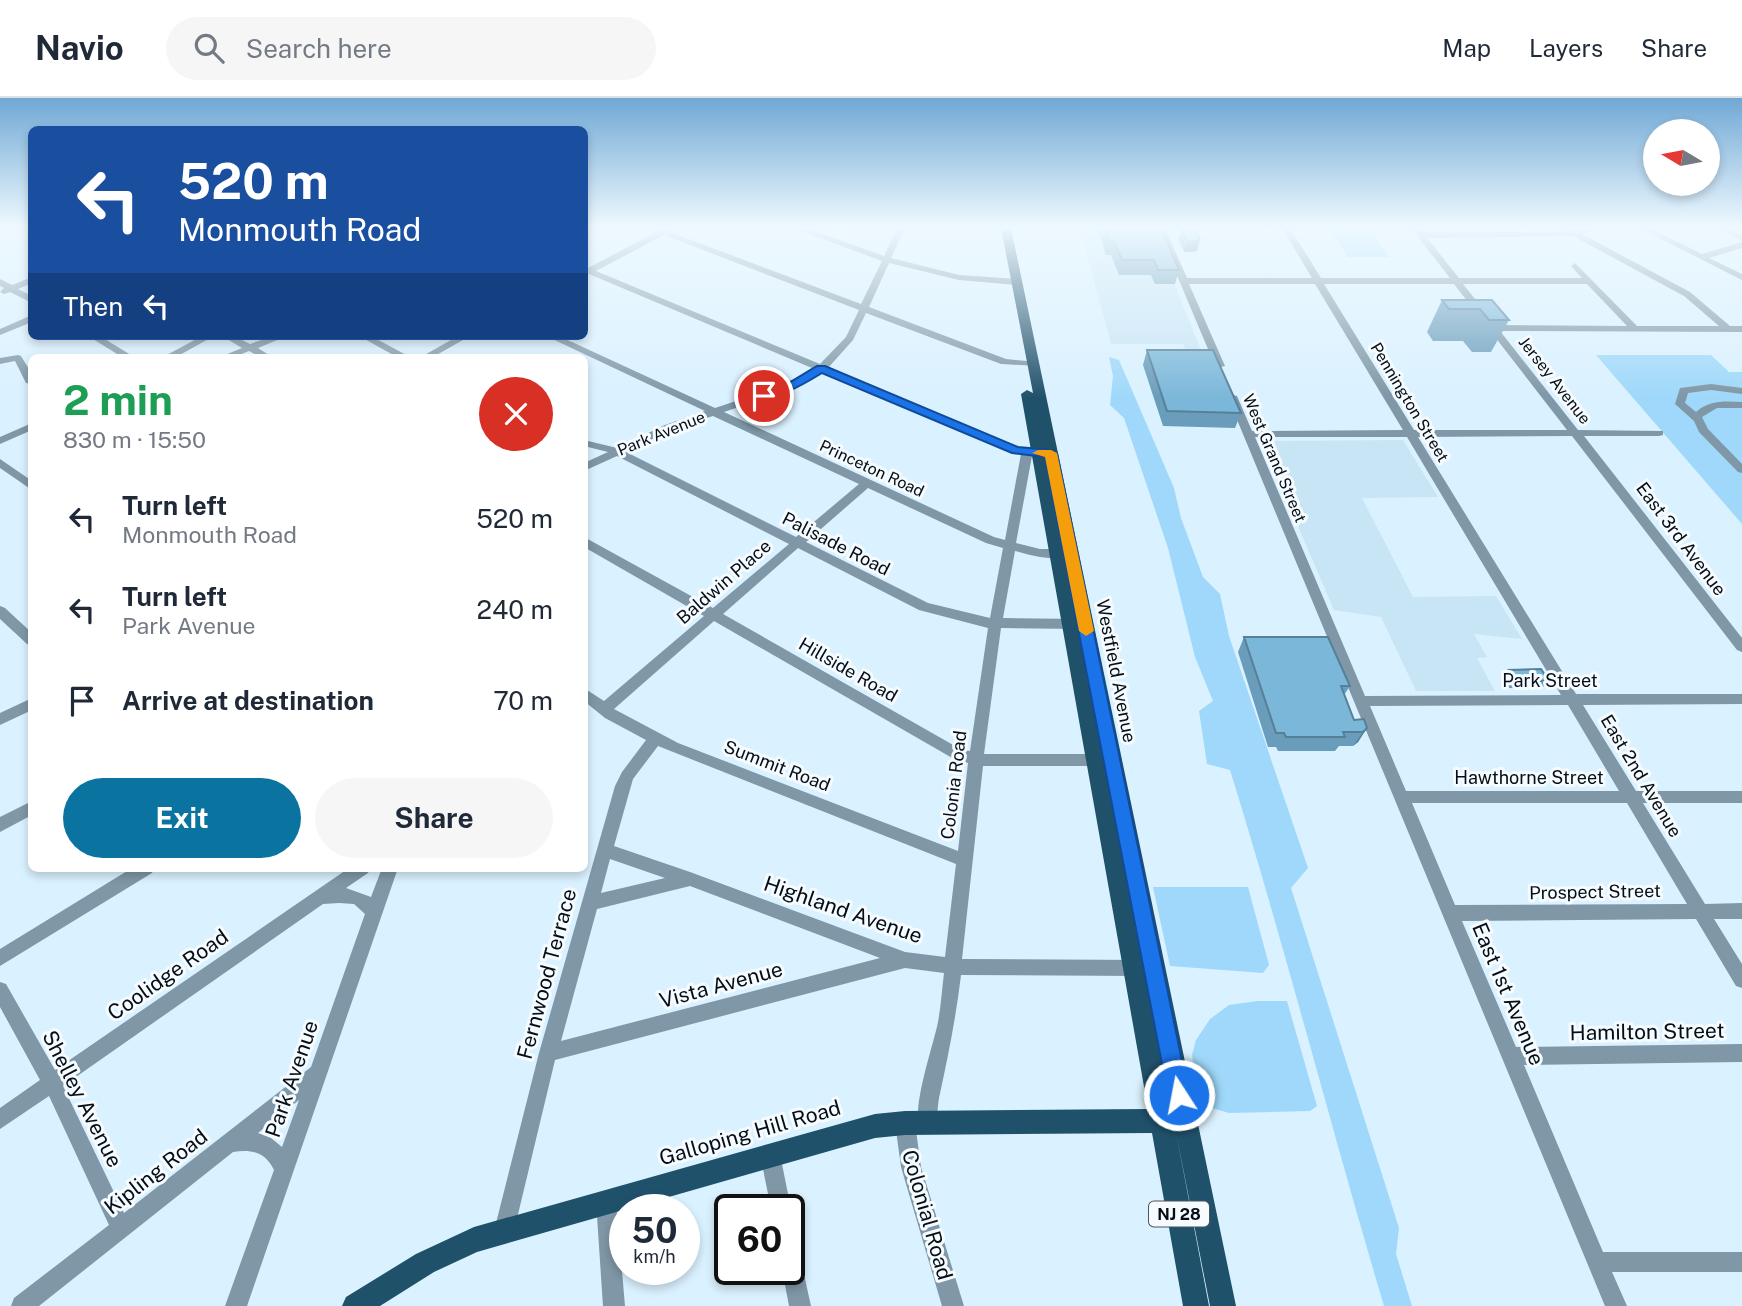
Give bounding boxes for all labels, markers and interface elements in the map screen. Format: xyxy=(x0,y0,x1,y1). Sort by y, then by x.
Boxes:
search box xyxy=(166,17,656,80)
text: Navio xyxy=(35,29,124,67)
icon: search xyxy=(190,29,228,67)
text: Search here xyxy=(246,33,392,64)
text: Map xyxy=(1442,34,1491,62)
text: Layers xyxy=(1529,34,1603,62)
text: Share xyxy=(1641,34,1707,62)
north arrow xyxy=(1643,119,1720,196)
map controls xyxy=(1643,119,1720,196)
text: 520 m xyxy=(178,152,329,210)
icon: left xyxy=(63,154,154,245)
text: Monmouth Road xyxy=(178,211,421,248)
icon: left xyxy=(137,287,175,325)
text: Then xyxy=(63,291,123,322)
street label: Jersey Avenue xyxy=(1515,333,1595,428)
street label: Pennington Street xyxy=(1366,339,1453,465)
pin xyxy=(734,366,794,426)
text: 2 min xyxy=(63,375,173,424)
button: close xyxy=(479,377,553,451)
icon: arrive xyxy=(745,377,783,415)
street label: West Grand Street xyxy=(1239,391,1310,525)
street label: Park Avenue xyxy=(615,407,708,460)
text: 830 m · 15:50 xyxy=(63,426,206,453)
street label: Princeton Road xyxy=(816,436,927,501)
street label: East 3rd Avenue xyxy=(1632,478,1731,599)
text: Turn left xyxy=(122,490,227,521)
icon: left xyxy=(63,500,101,538)
text: 520 m xyxy=(476,503,553,534)
street label: Palisade Road xyxy=(779,507,894,580)
text: Monmouth Road xyxy=(122,521,297,548)
street label: Baldwin Place xyxy=(672,535,775,628)
text: Turn left xyxy=(122,581,227,612)
icon: left xyxy=(63,591,101,629)
text: 240 m xyxy=(476,594,553,625)
street label: Westfield Avenue xyxy=(1092,598,1141,744)
text: Park Avenue xyxy=(122,612,256,639)
street label: Hillside Road xyxy=(795,633,901,706)
street label: Park Street xyxy=(1502,670,1598,691)
icon: arrive xyxy=(63,682,101,720)
text: Arrive at destination xyxy=(122,685,374,716)
text: 70 m xyxy=(493,685,553,716)
street label: East 2nd Avenue xyxy=(1597,711,1686,841)
street label: Colonia Road xyxy=(936,729,971,841)
street label: Summit Road xyxy=(721,736,833,795)
street label: Hawthorne Street xyxy=(1454,767,1604,788)
button: Exit xyxy=(63,778,301,858)
button: Share xyxy=(315,778,553,858)
street label: Highland Avenue xyxy=(761,871,926,948)
street label: Prospect Street xyxy=(1529,880,1661,903)
street label: Fernwood Terrace xyxy=(512,886,581,1062)
street label: East 1st Avenue xyxy=(1467,919,1550,1069)
street label: Coolidge Road xyxy=(103,924,233,1025)
street label: Vista Avenue xyxy=(656,956,785,1013)
street label: Park Avenue xyxy=(260,1017,323,1141)
street label: Hamilton Street xyxy=(1569,1018,1725,1045)
street label: Shelley Avenue xyxy=(37,1026,128,1171)
position arrow xyxy=(1142,1058,1216,1132)
street label: Galloping Hill Road xyxy=(656,1095,843,1170)
street label: Kipling Road xyxy=(99,1124,212,1220)
street label: Colonial Road xyxy=(897,1147,958,1283)
speed limit sign: 60 xyxy=(714,1194,805,1285)
road number: NJ 28 xyxy=(1149,1202,1209,1226)
text: 50 xyxy=(631,1210,678,1251)
text: km/h xyxy=(633,1246,676,1267)

